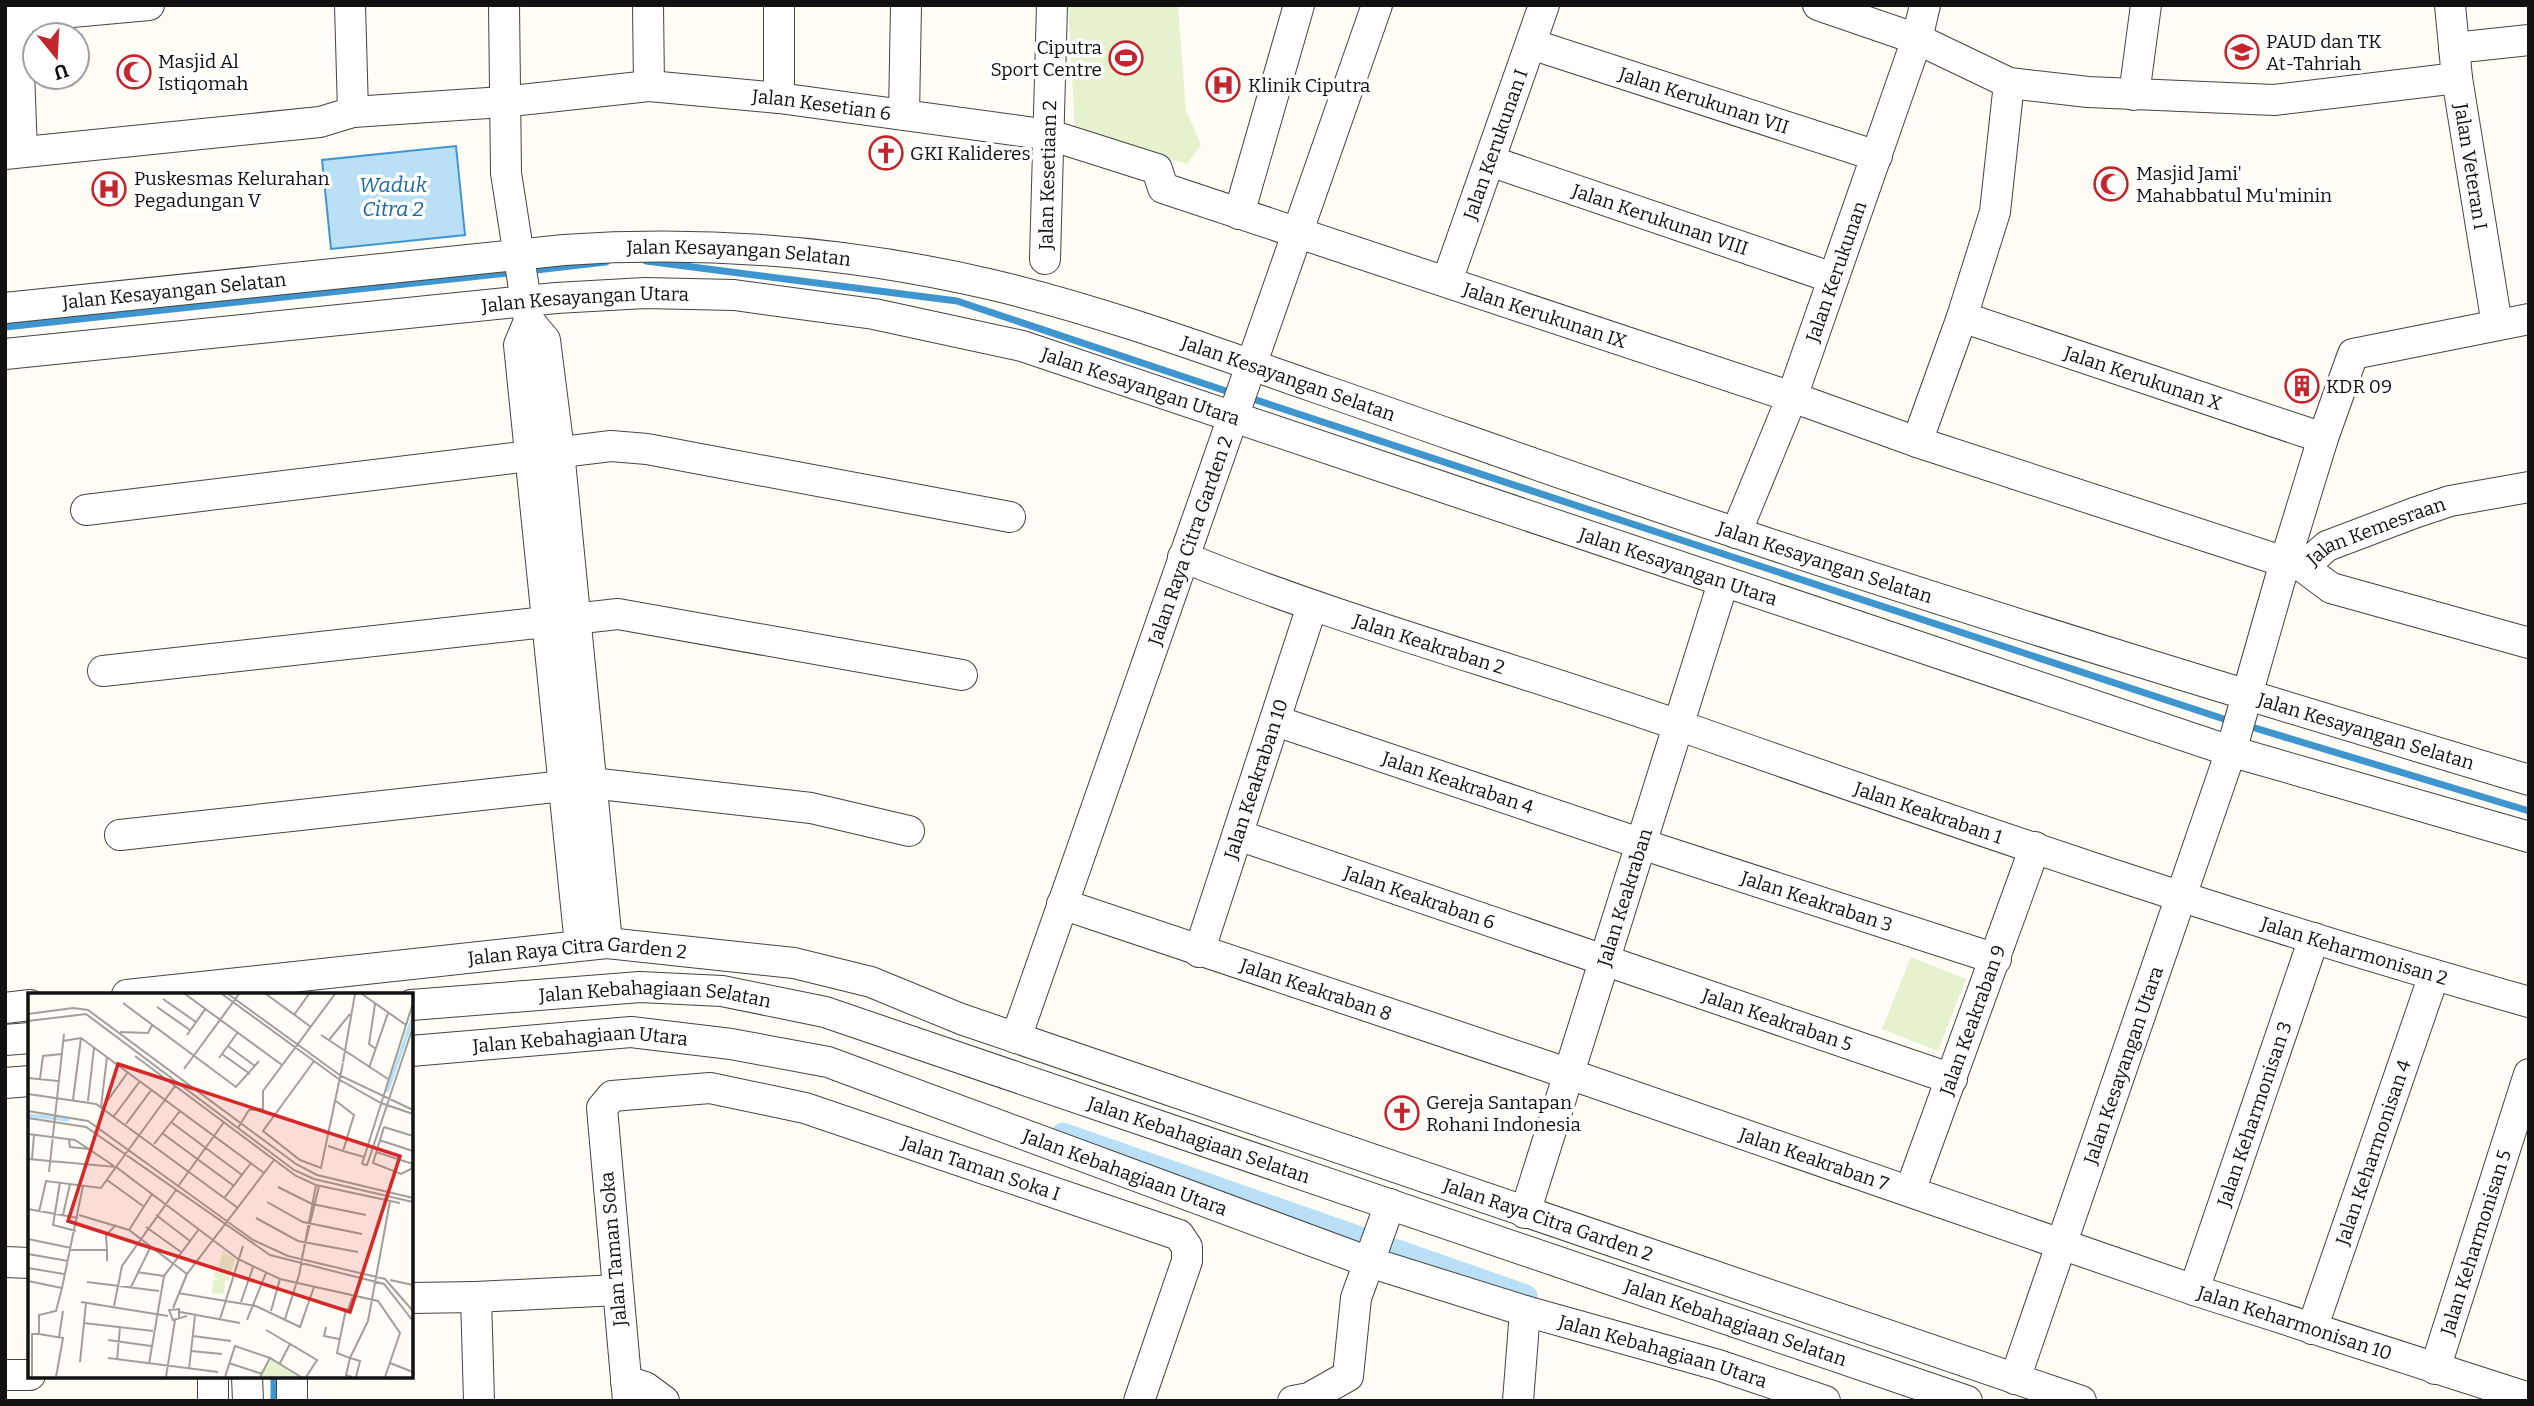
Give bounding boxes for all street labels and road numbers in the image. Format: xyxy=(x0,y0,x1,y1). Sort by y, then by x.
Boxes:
street label: Jalan Kerukunan VII xyxy=(1615,62,1792,139)
street label: Jalan Kerukunan I xyxy=(1458,66,1533,224)
street label: Jalan Kesetian 6 xyxy=(750,84,893,125)
street label: Jalan Kesetiaan 2 xyxy=(1034,100,1061,251)
street label: Jalan Veteran I xyxy=(2449,101,2492,231)
street label: Jalan Kerukunan VIII xyxy=(1568,179,1751,260)
street label: Jalan Kerukunan xyxy=(1801,198,1871,346)
street label: Jalan Kesayangan Selatan xyxy=(625,236,852,271)
street label: Jalan Kesayangan Selatan xyxy=(60,268,287,314)
street label: Jalan Kerukunan IX xyxy=(1459,277,1629,353)
street label: Jalan Kesayangan Utara xyxy=(480,282,690,318)
street label: Jalan Kesayangan Selatan xyxy=(1178,330,1398,426)
street label: Jalan Kerukunan X xyxy=(2060,341,2225,415)
street label: Jalan Kesayangan Utara xyxy=(1037,342,1243,430)
street label: Jalan Raya Citra Garden 2 xyxy=(1143,433,1237,649)
street label: Jalan Kemesraan xyxy=(2301,492,2448,571)
street label: Jalan Kesayangan Selatan xyxy=(1713,516,1935,608)
street label: Jalan Kesayangan Utara xyxy=(1575,522,1781,611)
street label: Jalan Keakraban 2 xyxy=(1349,609,1507,679)
street label: Jalan Kesayangan Selatan xyxy=(2254,687,2477,775)
street label: Jalan Keakraban 10 xyxy=(1219,696,1293,863)
street label: Jalan Keakraban 4 xyxy=(1378,746,1537,819)
street label: Jalan Keakraban 1 xyxy=(1850,776,2005,849)
street label: Jalan Keakraban xyxy=(1592,826,1657,970)
street label: Jalan Keakraban 6 xyxy=(1340,861,1498,934)
street label: Jalan Keakraban 3 xyxy=(1737,866,1895,937)
street label: Jalan Keharmonisan 2 xyxy=(2257,911,2450,990)
street label: Jalan Raya Citra Garden 2 xyxy=(466,932,688,970)
street label: Jalan Keakraban 9 xyxy=(1934,942,2010,1099)
street label: Jalan Keakraban 8 xyxy=(1236,953,1395,1026)
street label: Jalan Kesayangan Utara xyxy=(2078,963,2168,1168)
street label: Jalan Kebahagiaan Selatan xyxy=(537,976,773,1013)
street label: Jalan Keakraban 5 xyxy=(1698,983,1855,1056)
street label: Jalan Keharmonisan 3 xyxy=(2212,1018,2297,1211)
street label: Jalan Kebahagiaan Utara xyxy=(471,1021,690,1058)
street label: Jalan Keharmonisan 4 xyxy=(2331,1057,2416,1249)
street label: Jalan Kebahagiaan Selatan xyxy=(1084,1091,1313,1188)
street label: Jalan Keakraban 7 xyxy=(1735,1122,1892,1196)
street label: Jalan Kebahagiaan Utara xyxy=(1019,1124,1231,1221)
street label: Jalan Taman Soka I xyxy=(898,1130,1063,1206)
street label: Jalan Keharmonisan 5 xyxy=(2435,1147,2516,1339)
street label: Jalan Taman Soka xyxy=(595,1170,632,1328)
street label: Jalan Raya Citra Garden 2 xyxy=(1439,1173,1656,1266)
street label: Jalan Kebahagiaan Selatan xyxy=(1620,1274,1850,1371)
street label: Jalan Keharmonisan 10 xyxy=(2194,1281,2395,1365)
street label: Jalan Kebahagiaan Utara xyxy=(1555,1310,1771,1393)

